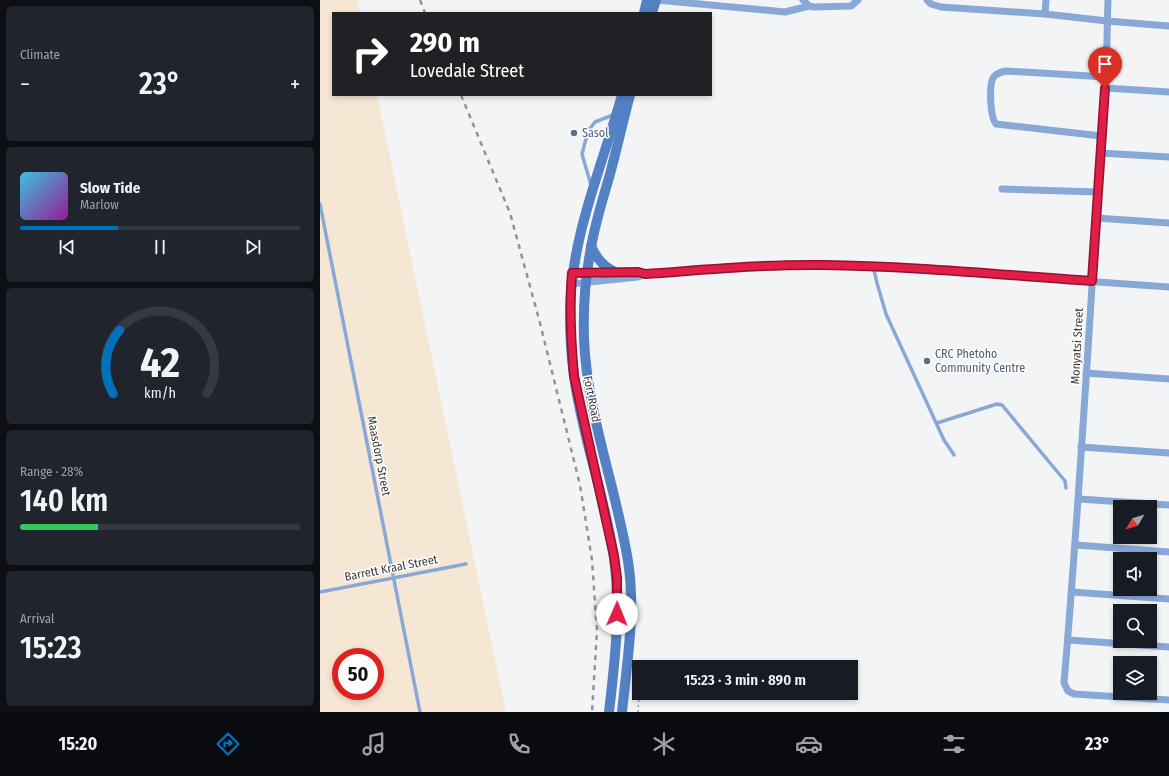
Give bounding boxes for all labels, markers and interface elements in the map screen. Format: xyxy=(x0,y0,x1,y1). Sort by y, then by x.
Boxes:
text: 290 m xyxy=(410,26,480,59)
icon: right xyxy=(344,28,396,80)
text: Climate xyxy=(20,47,60,62)
pin xyxy=(1088,47,1122,88)
icon: arrive xyxy=(1094,53,1116,75)
text: Lovedale Street xyxy=(410,60,524,82)
text: 23° xyxy=(139,66,181,102)
text: − xyxy=(20,71,30,98)
text: + xyxy=(290,71,300,98)
place label: Sasol xyxy=(582,126,608,140)
marker: Sasol xyxy=(569,128,579,138)
text: Slow Tide xyxy=(80,179,140,197)
text: Marlow xyxy=(80,197,119,212)
icon: previous xyxy=(56,236,78,258)
icon: pause xyxy=(149,236,171,258)
icon: next xyxy=(242,236,264,258)
street label: Monyatsi Street xyxy=(1068,307,1086,385)
text: 42 xyxy=(140,338,180,388)
place label: CRC Phetoho Community Centre xyxy=(935,347,1025,375)
marker: CRC Phetoho Community Centre xyxy=(922,356,932,366)
street label: Fort Road xyxy=(581,375,603,423)
text: km/h xyxy=(144,385,176,402)
street label: Maasdorp Street xyxy=(364,415,394,497)
text: Range · 28% xyxy=(20,464,83,479)
text: 140 km xyxy=(20,483,108,519)
north arrow xyxy=(1113,500,1157,544)
map controls xyxy=(1113,500,1157,700)
street label: Barrett Kraal Street xyxy=(343,552,439,584)
button: sound xyxy=(1113,552,1157,596)
position arrow xyxy=(596,593,638,635)
button: search xyxy=(1113,604,1157,648)
text: Arrival xyxy=(20,611,54,626)
text: 15:23 xyxy=(20,630,82,666)
speed limit sign: 50 xyxy=(332,648,384,700)
button: layers xyxy=(1113,656,1157,700)
text: 15:23 · 3 min · 890 m xyxy=(684,671,806,689)
icon: directions xyxy=(214,730,242,758)
icon: music xyxy=(360,730,388,758)
icon: phone xyxy=(505,730,533,758)
icon: climate xyxy=(650,730,678,758)
icon: car xyxy=(795,730,823,758)
icon: filters xyxy=(940,730,968,758)
text: 15:20 xyxy=(59,733,97,755)
text: 23° xyxy=(1085,733,1110,755)

